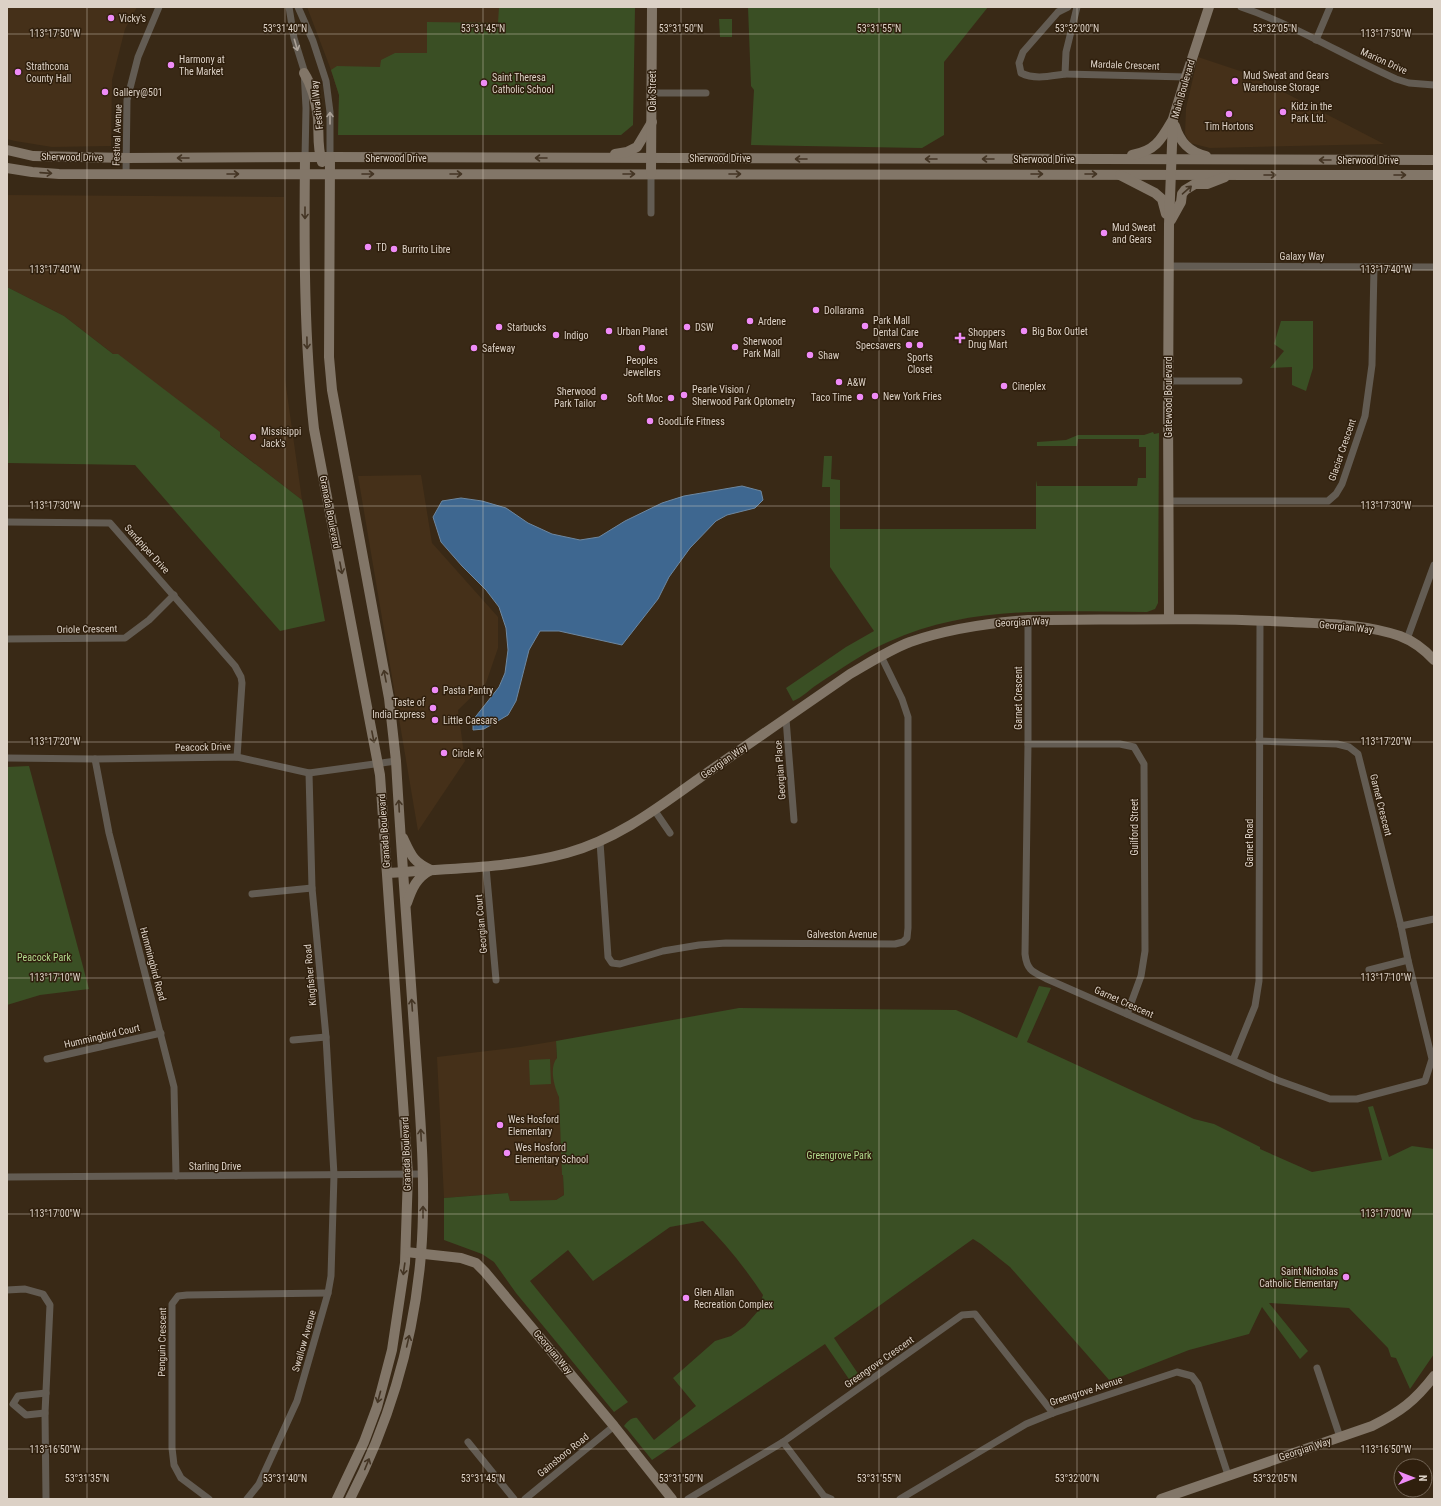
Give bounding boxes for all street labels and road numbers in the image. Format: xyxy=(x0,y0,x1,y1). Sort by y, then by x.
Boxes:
street label: Marion Drive xyxy=(1359,46,1409,76)
street label: Mardale Crescent xyxy=(1090,58,1160,72)
street label: Main Boulevard xyxy=(1169,58,1197,120)
street label: Oak Street xyxy=(647,70,658,112)
street label: Festival Way xyxy=(309,80,325,130)
street label: Festival Avenue xyxy=(110,104,124,166)
street label: Sherwood Drive xyxy=(41,151,103,163)
street label: Sherwood Drive xyxy=(365,153,427,164)
street label: Sherwood Drive xyxy=(689,153,751,164)
street label: Sherwood Drive xyxy=(1013,154,1075,165)
street label: Sherwood Drive xyxy=(1337,155,1399,166)
street label: Galaxy Way xyxy=(1280,251,1324,262)
street label: Gatewood Boulevard xyxy=(1163,356,1174,438)
street label: Glacier Crescent xyxy=(1326,417,1358,482)
street label: Granada Boulevard xyxy=(318,474,343,550)
street label: Sandpiper Drive xyxy=(122,522,172,576)
street label: Georgian Way xyxy=(995,615,1049,629)
street label: Georgian Way xyxy=(1319,619,1373,635)
street label: Oriole Crescent xyxy=(57,623,117,635)
street label: Garnet Crescent xyxy=(1013,666,1024,730)
street label: Georgian Place xyxy=(772,740,788,800)
street label: Peacock Drive xyxy=(175,741,231,753)
street label: Georgian Way xyxy=(699,741,749,781)
street label: Garnet Crescent xyxy=(1368,773,1394,837)
street label: Granada Boulevard xyxy=(376,793,392,868)
street label: Guilford Street xyxy=(1129,798,1140,856)
street label: Garnet Road xyxy=(1244,819,1255,867)
street label: Georgian Court xyxy=(473,894,489,954)
street label: Hummingbird Road xyxy=(138,926,168,1002)
street label: Galveston Avenue xyxy=(807,929,877,940)
street label: Kingfisher Road xyxy=(302,944,318,1006)
street label: Garnet Crescent xyxy=(1093,984,1155,1020)
street label: Hummingbird Court xyxy=(63,1022,141,1050)
street label: Granada Boulevard xyxy=(399,1117,413,1191)
street label: Starling Drive xyxy=(189,1161,242,1172)
street label: Penguin Crescent xyxy=(156,1307,168,1377)
street label: Swallow Avenue xyxy=(290,1309,318,1373)
street label: Georgian Way xyxy=(531,1328,575,1376)
street label: Greengrove Crescent xyxy=(842,1334,916,1390)
street label: Greengrove Avenue xyxy=(1048,1374,1124,1408)
street label: Gainsboro Road xyxy=(535,1431,591,1479)
street label: Georgian Way xyxy=(1278,1435,1332,1463)

